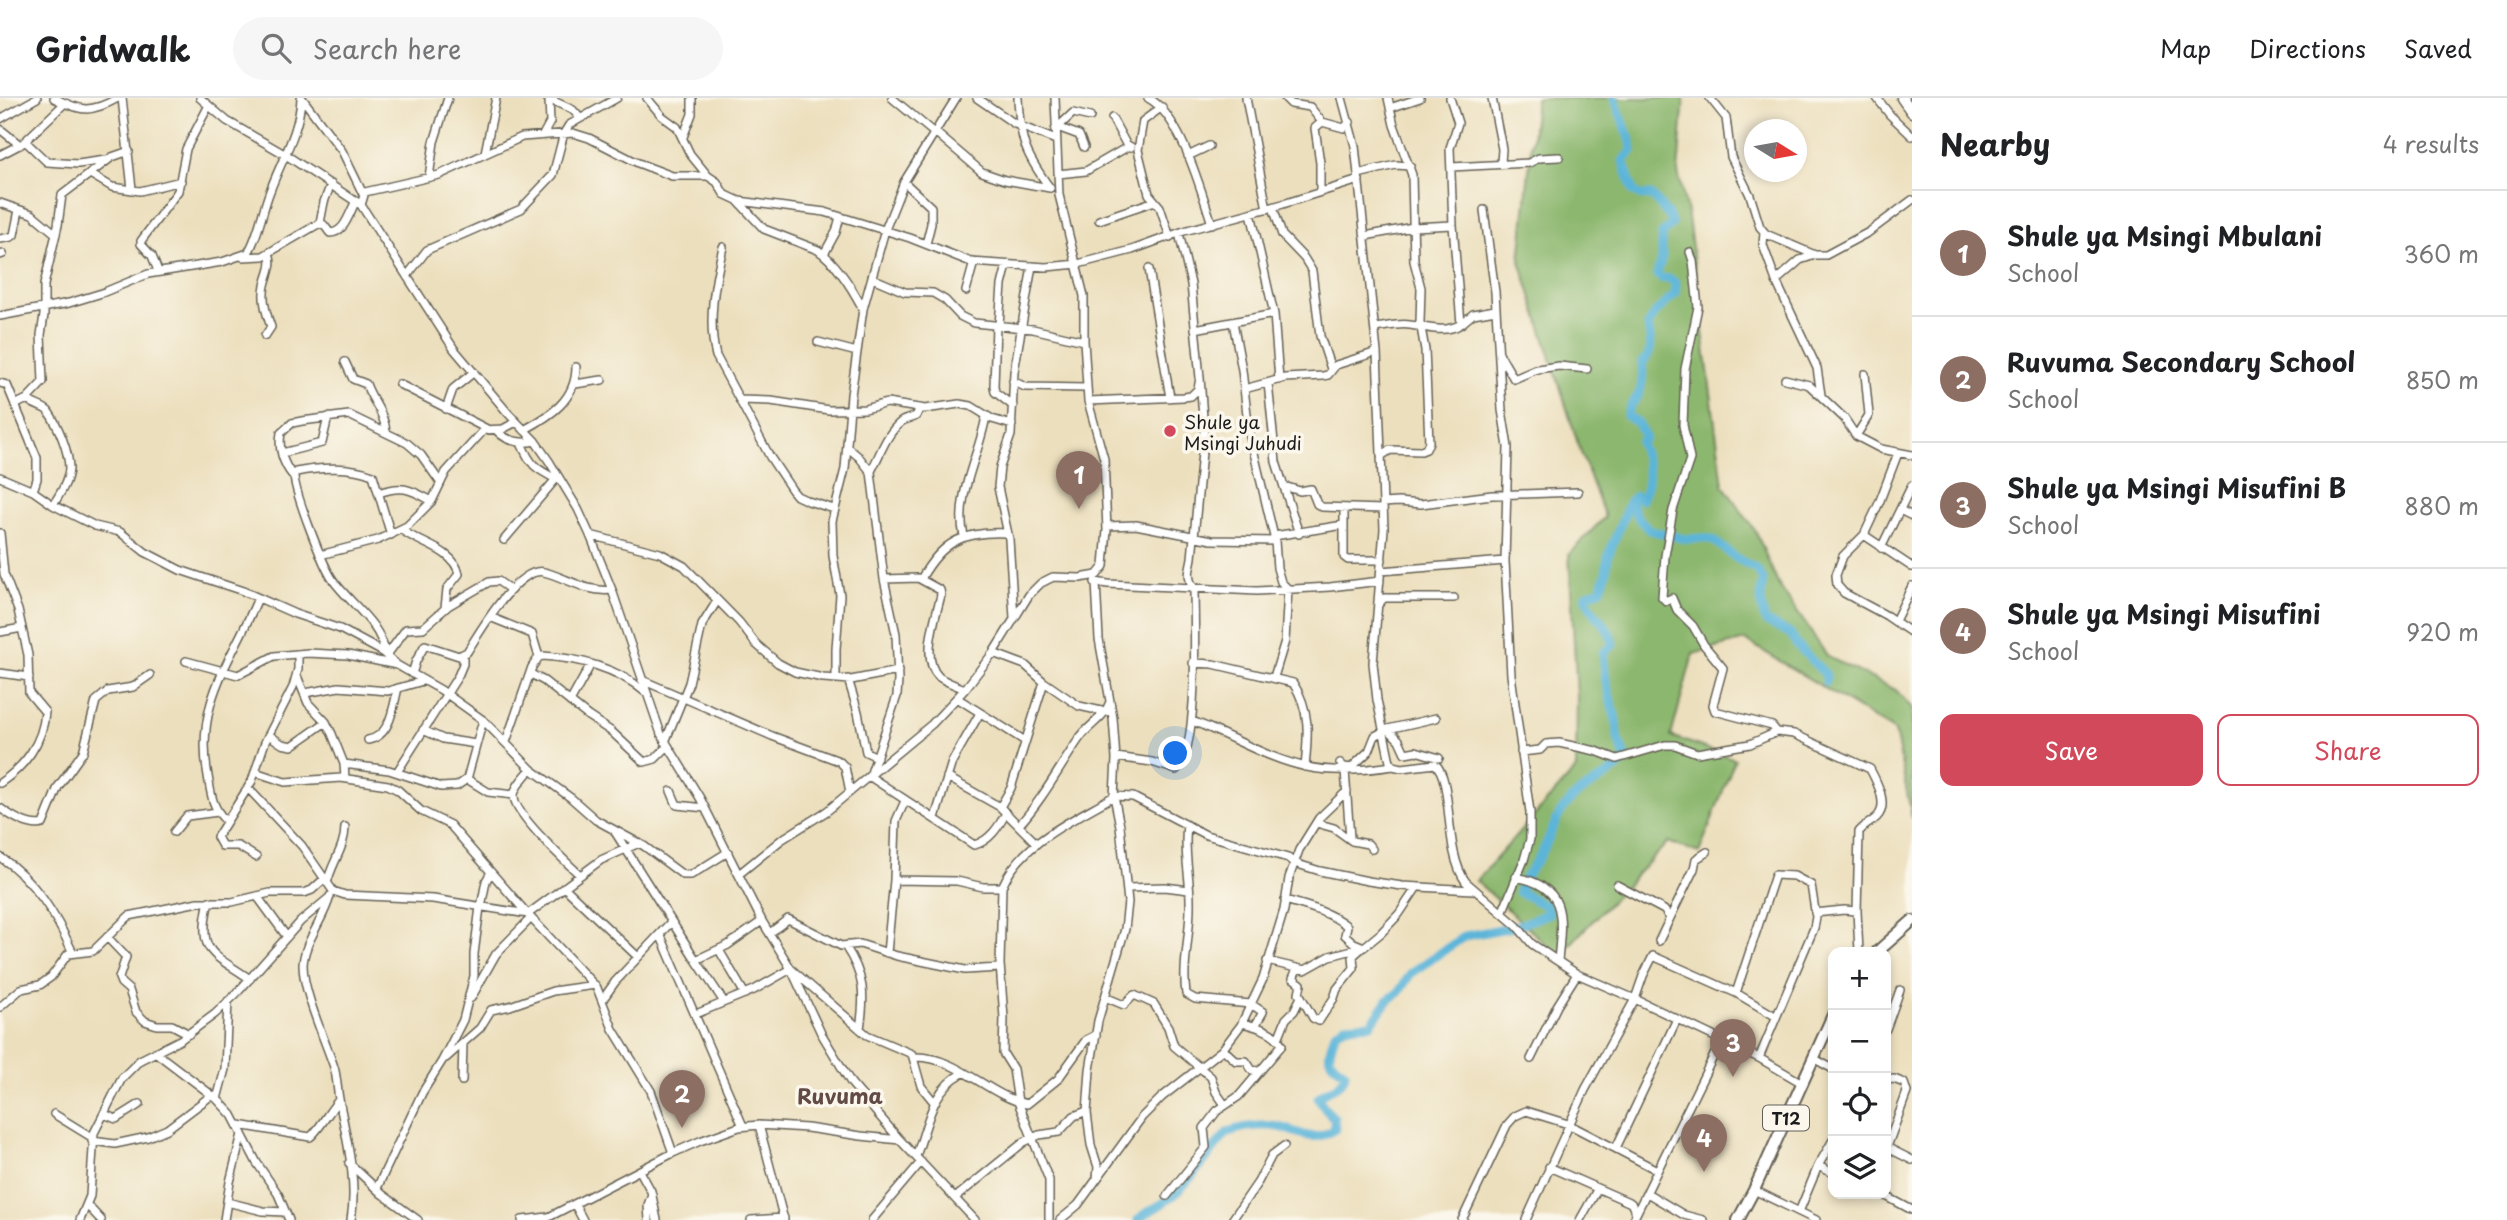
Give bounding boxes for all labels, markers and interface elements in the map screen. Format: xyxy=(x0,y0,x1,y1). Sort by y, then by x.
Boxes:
search box xyxy=(233,17,723,80)
text: Gridwalk xyxy=(35,23,191,73)
icon: search xyxy=(257,29,295,67)
text: Search here xyxy=(313,29,461,68)
text: Map xyxy=(2160,30,2211,66)
text: Directions xyxy=(2249,30,2366,66)
text: Saved xyxy=(2404,30,2472,66)
north arrow xyxy=(1744,119,1807,182)
text: Nearby xyxy=(1940,121,2050,166)
text: 4 results xyxy=(2383,126,2479,161)
text: Shule ya Msingi Mbulani xyxy=(2007,216,2322,255)
text: 1 xyxy=(1958,236,1969,271)
text: 360 m xyxy=(2404,236,2479,271)
text: School xyxy=(2007,255,2079,290)
text: Ruvuma Secondary School xyxy=(2007,342,2355,381)
text: 2 xyxy=(1955,362,1971,397)
text: 850 m xyxy=(2406,362,2479,397)
text: School xyxy=(2007,381,2079,416)
place label: Shule ya Msingi Juhudi xyxy=(1184,408,1302,456)
marker: Shule ya Msingi Juhudi xyxy=(1162,423,1178,439)
pin: 1 xyxy=(1056,451,1102,509)
text: Shule ya Msingi Misufini B xyxy=(2007,468,2346,507)
text: 3 xyxy=(1955,488,1971,523)
text: 880 m xyxy=(2405,488,2479,523)
text: School xyxy=(2007,507,2079,542)
text: Shule ya Msingi Misufini xyxy=(2007,594,2320,633)
text: 4 xyxy=(1955,614,1971,649)
text: 920 m xyxy=(2406,614,2479,649)
text: School xyxy=(2007,633,2079,668)
button: Save xyxy=(1940,714,2203,786)
button: Share xyxy=(2217,714,2479,786)
your location xyxy=(1158,736,1192,770)
map controls xyxy=(1828,947,1891,1199)
button: + xyxy=(1828,947,1891,1010)
button: − xyxy=(1828,1010,1891,1073)
pin: 3 xyxy=(1710,1019,1756,1077)
pin: 2 xyxy=(659,1070,705,1128)
button: locate xyxy=(1828,1073,1891,1136)
district label: Ruvuma xyxy=(797,1079,883,1111)
road number: T12 xyxy=(1763,1106,1809,1130)
pin: 4 xyxy=(1681,1114,1727,1172)
button: layers xyxy=(1828,1136,1891,1199)

